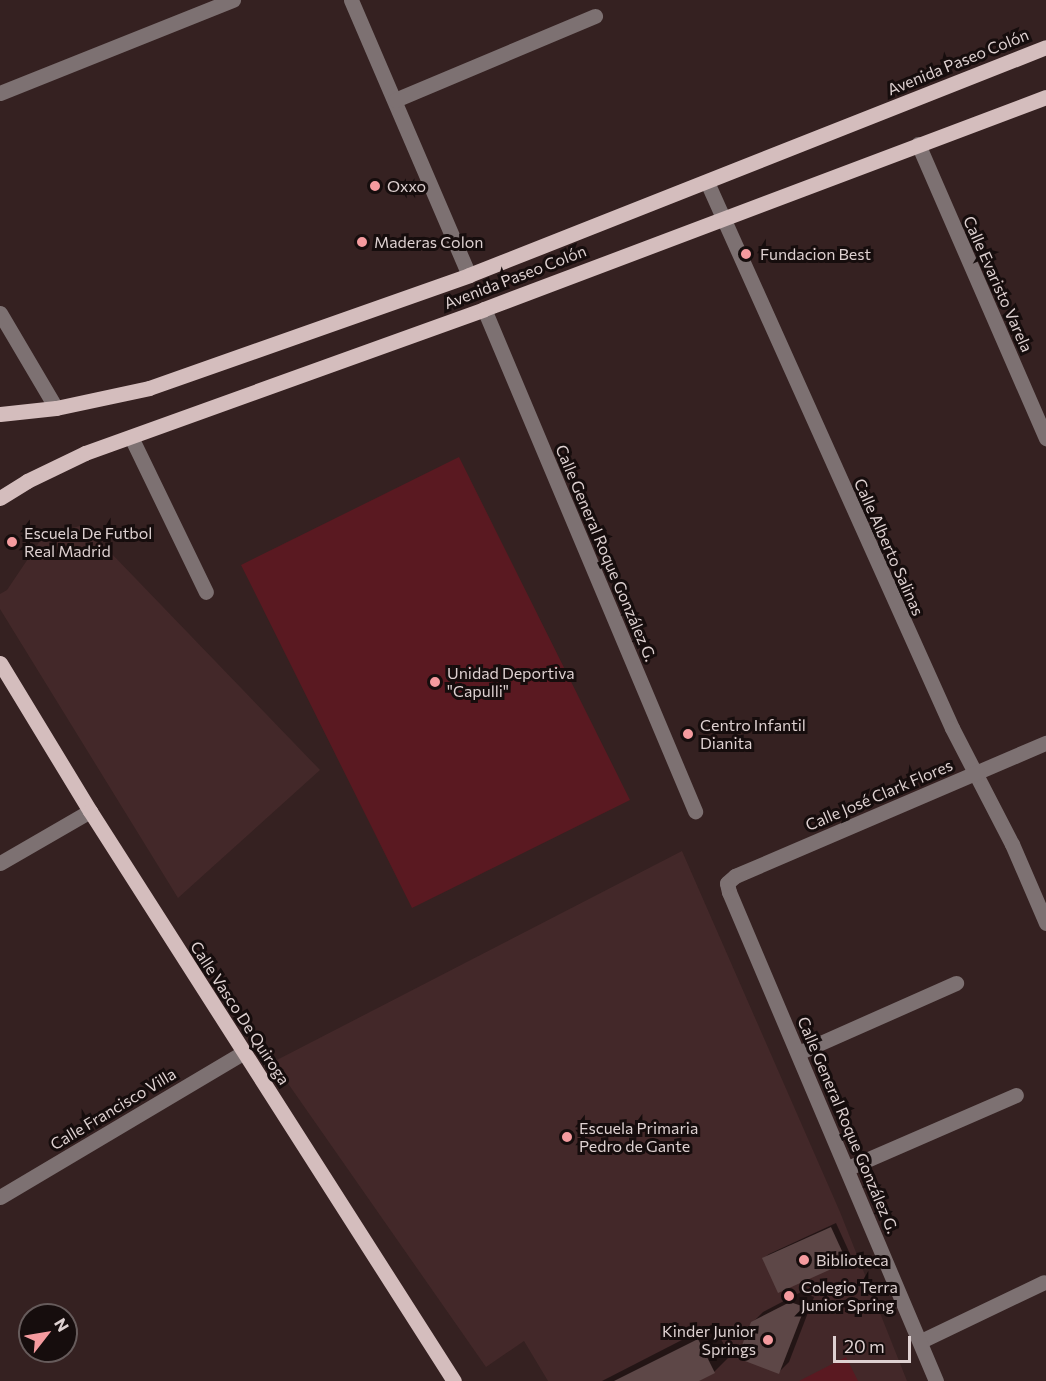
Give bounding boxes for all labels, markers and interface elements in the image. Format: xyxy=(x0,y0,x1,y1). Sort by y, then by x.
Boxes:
street label: Avenida Paseo Colón xyxy=(884,25,1032,99)
place label: Oxxo xyxy=(387,176,426,196)
marker: Oxxo xyxy=(368,179,382,193)
street label: Calle Evaristo Varela xyxy=(959,213,1037,355)
place label: Maderas Colon xyxy=(374,232,483,252)
marker: Maderas Colon xyxy=(355,235,369,249)
street label: Avenida Paseo Colón xyxy=(441,241,589,313)
place label: Fundacion Best xyxy=(760,244,871,264)
marker: Fundacion Best xyxy=(737,245,755,263)
street label: Calle General Roque González G. xyxy=(551,442,661,664)
street label: Calle Alberto Salinas xyxy=(850,475,928,619)
place label: Escuela De Futbol Real Madrid xyxy=(24,523,152,561)
marker: Escuela De Futbol Real Madrid xyxy=(5,535,19,549)
place label: Unidad Deportiva "Capulli" xyxy=(447,663,575,701)
marker: Unidad Deportiva "Capulli" xyxy=(428,675,442,689)
place label: Centro Infantil Dianita xyxy=(700,715,806,753)
marker: Centro Infantil Dianita xyxy=(681,727,695,741)
street label: Calle José Clark Flores xyxy=(803,755,955,835)
street label: Calle Vasco De Quiroga xyxy=(186,938,294,1088)
street label: Calle General Roque González G. xyxy=(793,1014,903,1236)
street label: Calle Francisco Villa xyxy=(47,1064,179,1154)
place label: Escuela Primaria Pedro de Gante xyxy=(579,1118,698,1156)
marker: Escuela Primaria Pedro de Gante xyxy=(560,1130,574,1144)
place label: Biblioteca xyxy=(816,1250,889,1270)
marker: Biblioteca xyxy=(797,1253,811,1267)
place label: Colegio Terra Junior Spring xyxy=(801,1277,898,1315)
marker: Colegio Terra Junior Spring xyxy=(782,1289,796,1303)
north arrow xyxy=(18,1303,78,1363)
text: N xyxy=(51,1314,73,1335)
place label: Kinder Junior Springs xyxy=(662,1321,756,1359)
scale bar xyxy=(836,1324,914,1362)
marker: Kinder Junior Springs xyxy=(761,1333,775,1347)
text: 20 m xyxy=(844,1335,885,1357)

